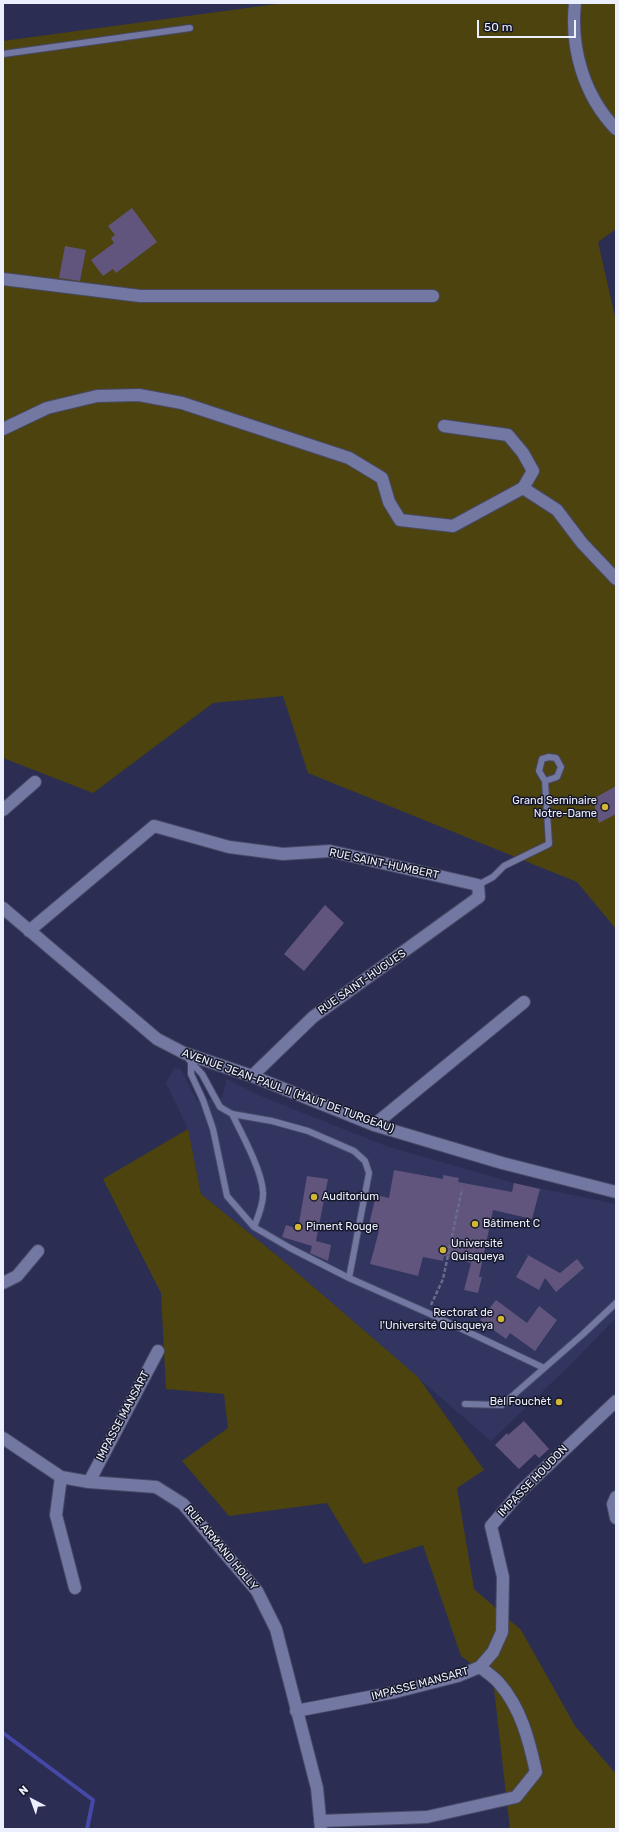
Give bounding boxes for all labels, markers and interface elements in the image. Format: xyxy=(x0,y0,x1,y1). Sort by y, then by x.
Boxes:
scale bar xyxy=(479,12,578,38)
text: 50 m xyxy=(484,20,512,34)
place label: Grand Seminaire Notre-Dame xyxy=(512,794,597,820)
marker: Grand Seminaire Notre-Dame xyxy=(600,802,610,812)
street label: RUE SAINT-HUMBERT xyxy=(328,846,440,882)
street label: RUE SAINT-HUGUES xyxy=(316,947,408,1017)
street label: AVENUE JEAN-PAUL II (HAUT DE TURGEAU) xyxy=(180,1046,396,1136)
place label: Auditorium xyxy=(322,1190,379,1204)
marker: Auditorium xyxy=(309,1192,319,1202)
place label: Bâtiment C xyxy=(483,1217,540,1231)
marker: Bâtiment C xyxy=(470,1219,480,1229)
place label: Piment Rouge xyxy=(306,1220,378,1234)
marker: Piment Rouge xyxy=(293,1222,303,1232)
place label: Université Quisqueya xyxy=(451,1237,504,1263)
marker: Université Quisqueya xyxy=(438,1245,448,1255)
place label: Rectorat de l'Université Quisqueya xyxy=(380,1306,493,1332)
marker: Rectorat de l'Université Quisqueya xyxy=(496,1314,506,1324)
street label: IMPASSE MANSART xyxy=(94,1369,152,1463)
place label: Bèl Fouchèt xyxy=(490,1395,551,1409)
marker: Bèl Fouchèt xyxy=(554,1397,564,1407)
street label: IMPASSE HOUDON xyxy=(495,1442,571,1520)
street label: RUE ARMAND HOLLY xyxy=(182,1503,260,1593)
street label: IMPASSE MANSART xyxy=(370,1665,470,1703)
north arrow xyxy=(12,1780,52,1820)
text: N xyxy=(17,1783,31,1798)

